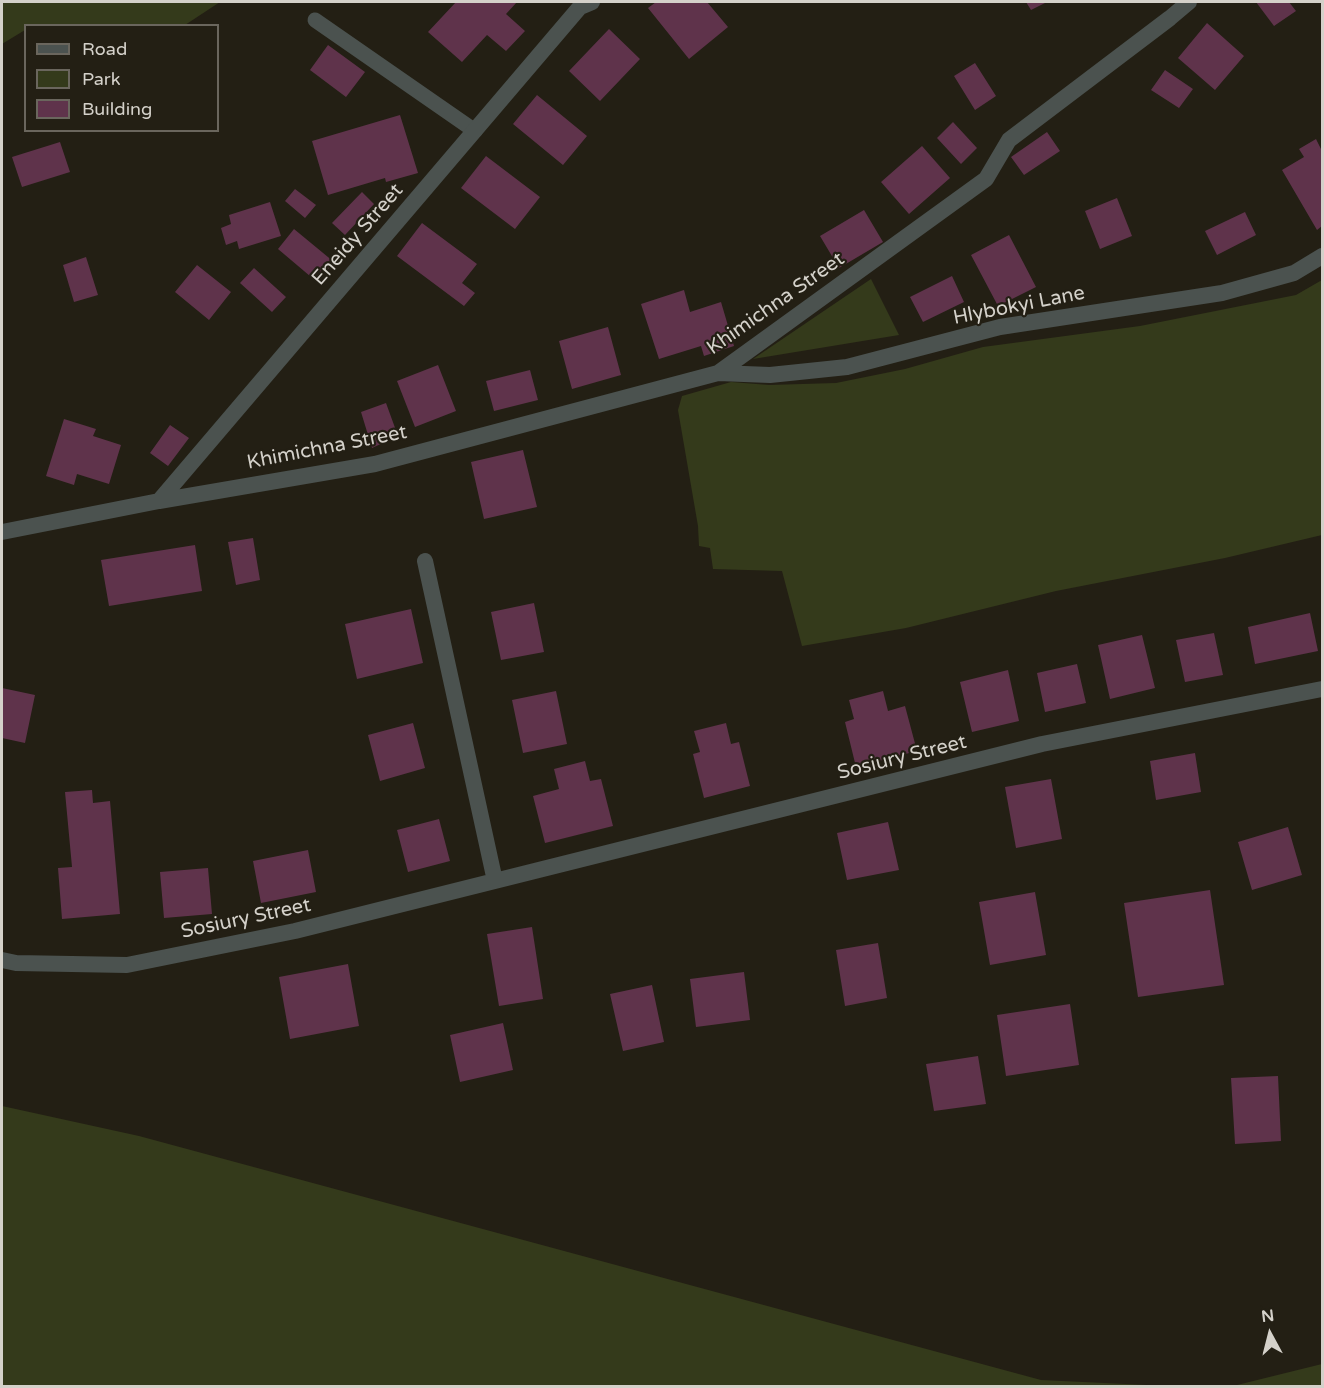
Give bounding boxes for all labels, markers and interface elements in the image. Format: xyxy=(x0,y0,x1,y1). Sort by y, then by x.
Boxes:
legend xyxy=(24,24,219,132)
text: Road xyxy=(82,38,127,60)
text: Park xyxy=(82,68,120,90)
text: Building xyxy=(82,98,152,120)
street label: Eneidy Street xyxy=(307,179,409,291)
street label: Khimichna Street xyxy=(703,248,849,360)
street label: Hlybokyi Lane xyxy=(951,281,1087,331)
street label: Khimichna Street xyxy=(245,421,409,475)
street label: Sosiury Street xyxy=(835,730,969,786)
street label: Sosiury Street xyxy=(179,894,313,944)
north arrow xyxy=(1240,1304,1300,1364)
text: N xyxy=(1260,1305,1275,1327)

